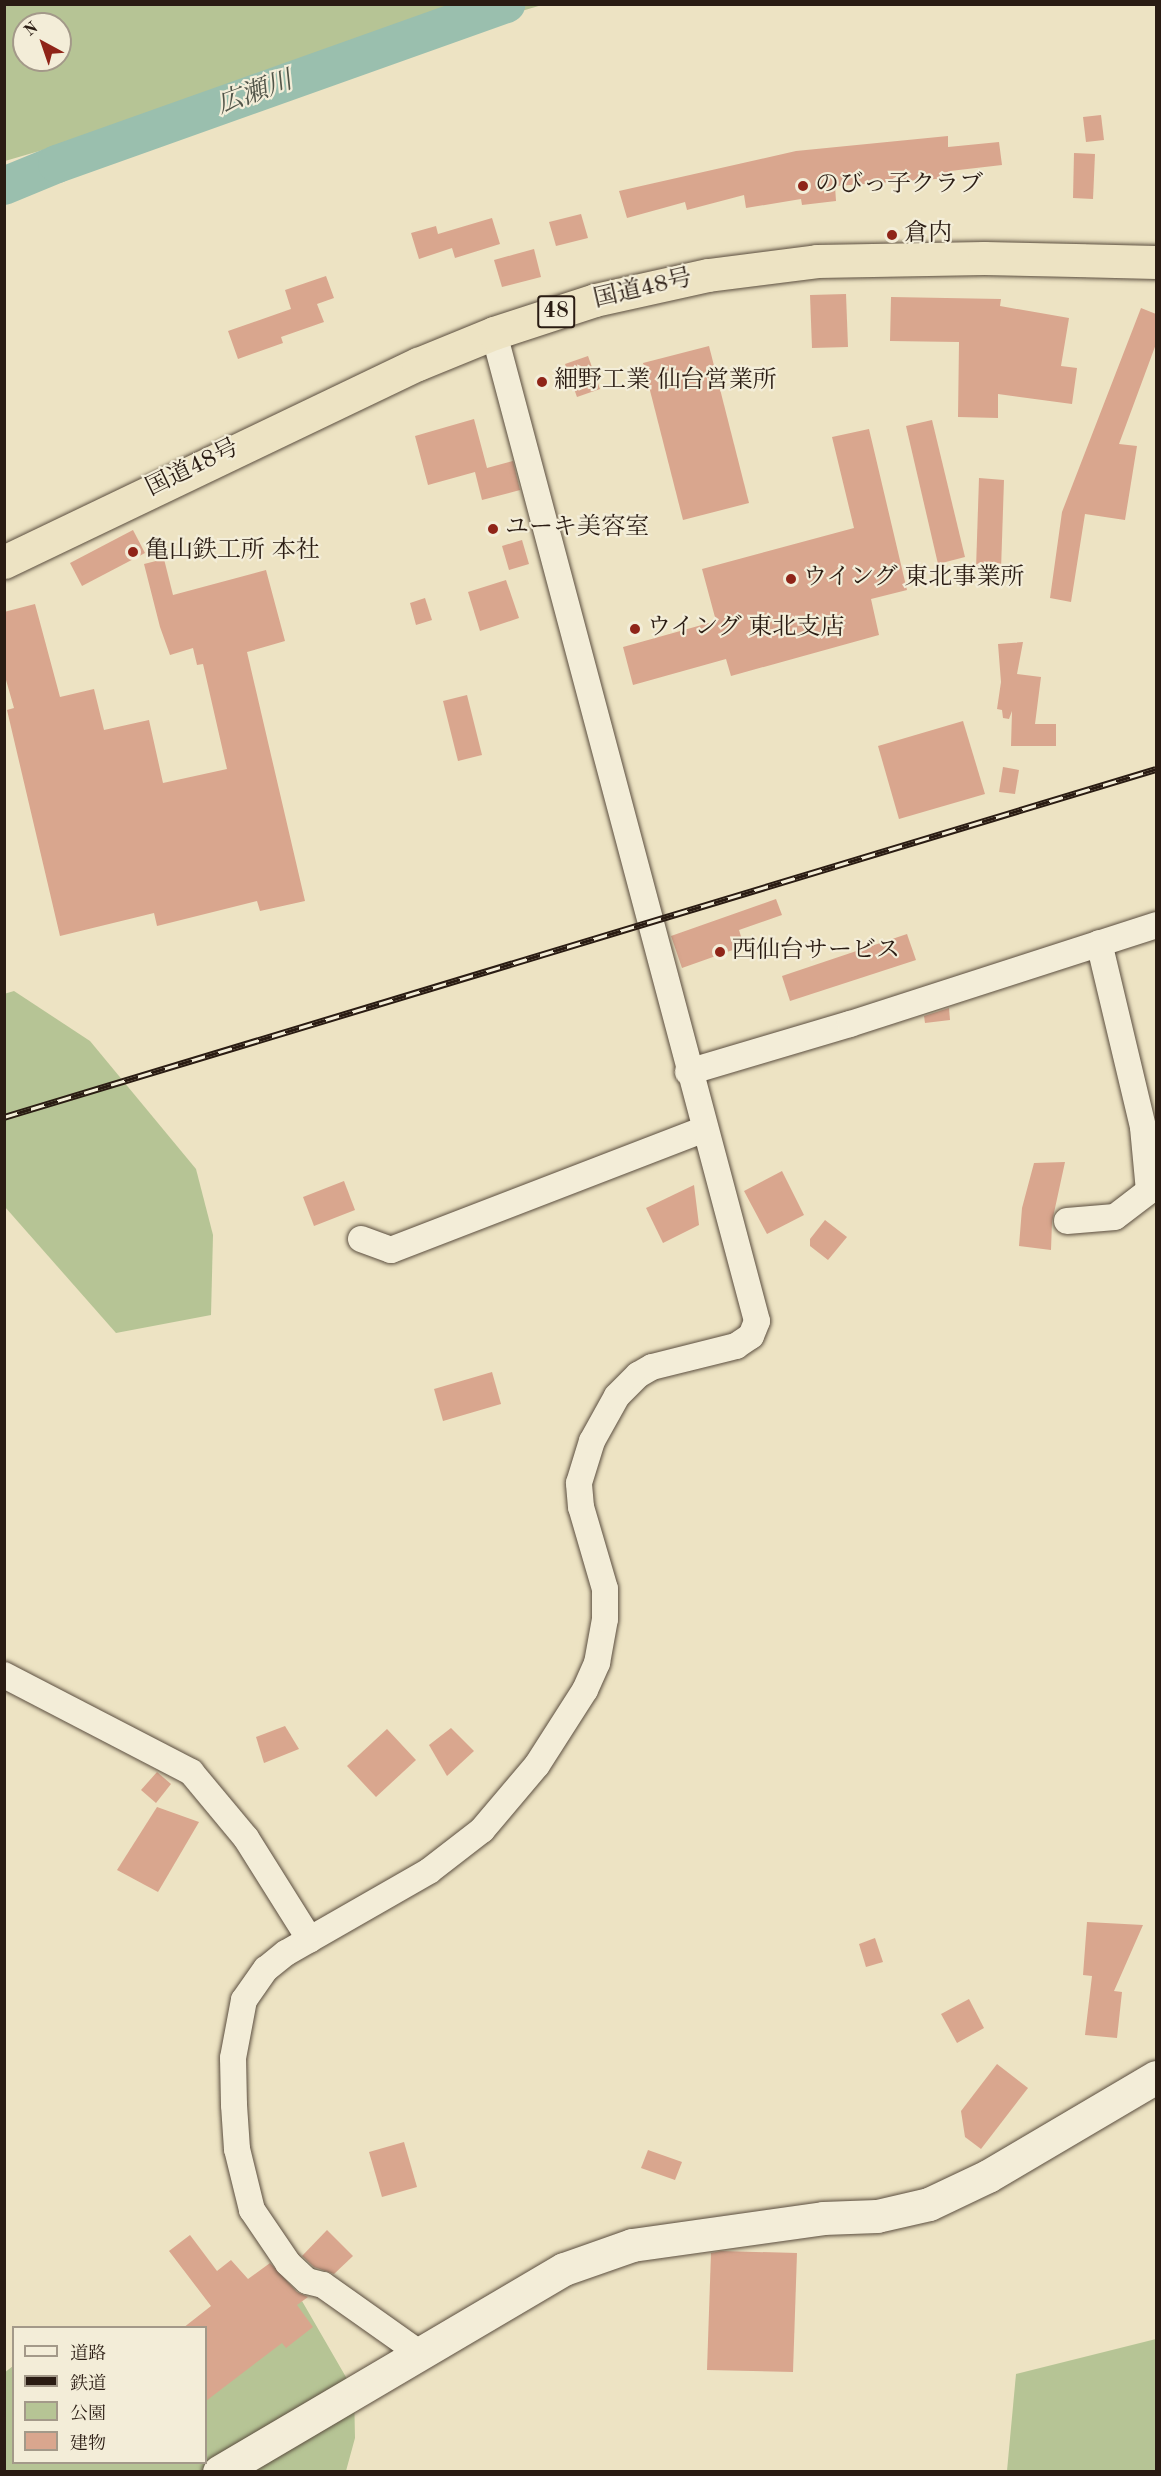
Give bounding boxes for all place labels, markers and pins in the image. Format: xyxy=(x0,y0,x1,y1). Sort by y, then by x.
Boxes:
place label: のびっ子クラブ xyxy=(815,172,983,200)
marker: のびっ子クラブ xyxy=(796,179,810,193)
place label: 倉内 xyxy=(904,221,952,249)
marker: 倉内 xyxy=(885,228,899,242)
place label: 細野工業 仙台営業所 xyxy=(554,368,777,396)
marker: 細野工業 仙台営業所 xyxy=(535,375,549,389)
place label: ユーキ美容室 xyxy=(505,515,649,543)
marker: ユーキ美容室 xyxy=(486,522,500,536)
place label: 亀山鉄工所 本社 xyxy=(145,538,320,566)
marker: 亀山鉄工所 本社 xyxy=(126,545,140,559)
place label: ウイング 東北事業所 xyxy=(803,565,1026,593)
marker: ウイング 東北事業所 xyxy=(784,572,798,586)
place label: ウイング 東北支店 xyxy=(647,615,846,643)
marker: ウイング 東北支店 xyxy=(628,622,642,636)
place label: 西仙台サービス xyxy=(732,938,900,966)
marker: 西仙台サービス xyxy=(713,945,727,959)

